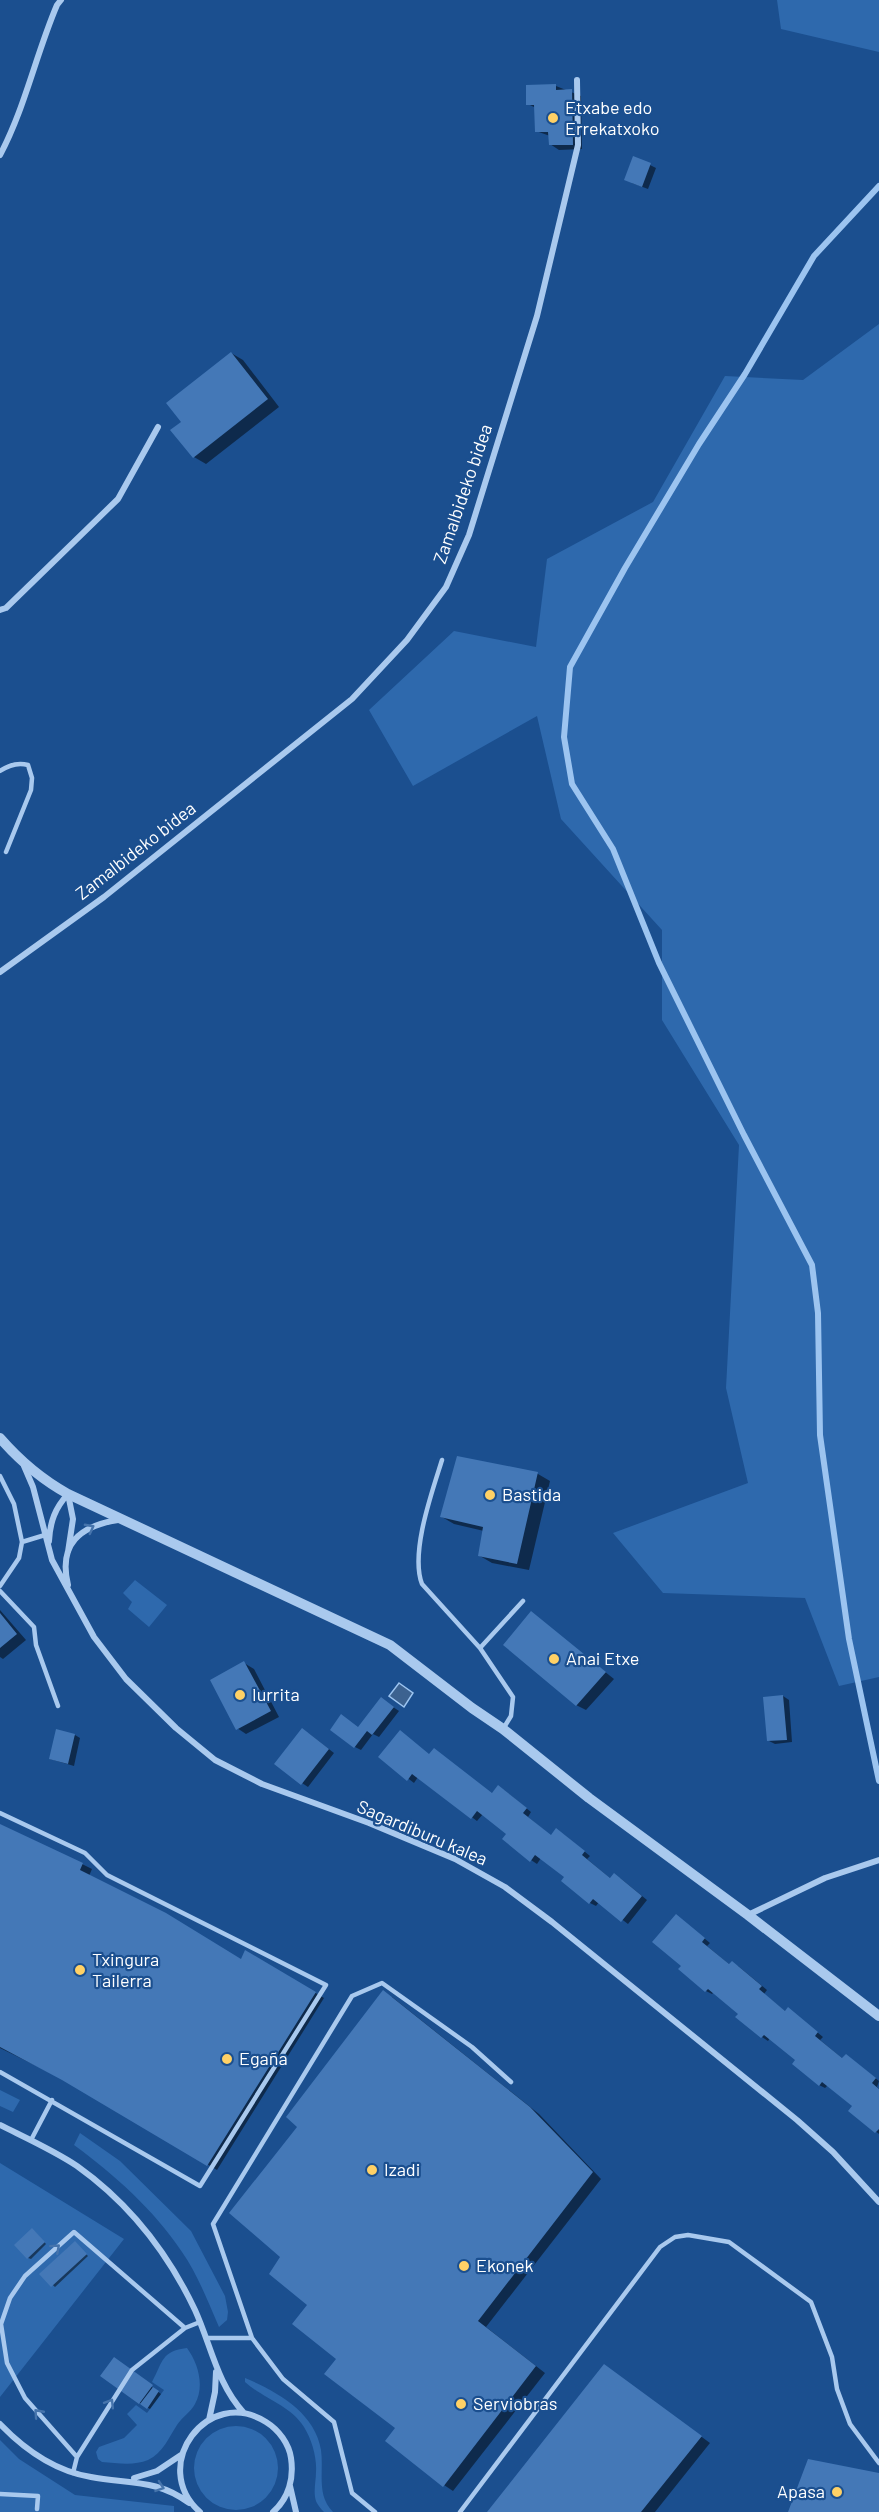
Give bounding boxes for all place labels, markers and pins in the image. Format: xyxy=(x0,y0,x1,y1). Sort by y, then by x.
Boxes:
place label: Etxabe edo Errekatxoko xyxy=(565,96,660,139)
marker: Etxabe edo Errekatxoko xyxy=(546,111,560,125)
place label: Bastida xyxy=(502,1483,561,1505)
marker: Bastida xyxy=(483,1488,497,1502)
place label: Anai Etxe xyxy=(566,1647,639,1669)
marker: Anai Etxe xyxy=(547,1652,561,1666)
place label: Iurrita xyxy=(252,1683,300,1705)
marker: Iurrita xyxy=(233,1688,247,1702)
place label: Txingura Tailerra xyxy=(92,1948,159,1991)
marker: Txingura Tailerra xyxy=(73,1963,87,1977)
place label: Egaña xyxy=(239,2047,288,2069)
marker: Egaña xyxy=(220,2052,234,2066)
place label: Izadi xyxy=(384,2158,420,2180)
marker: Izadi xyxy=(365,2163,379,2177)
place label: Ekonek xyxy=(476,2254,534,2276)
marker: Ekonek xyxy=(457,2259,471,2273)
place label: Serviobras xyxy=(473,2392,557,2414)
marker: Serviobras xyxy=(454,2397,468,2411)
place label: Apasa xyxy=(777,2480,825,2502)
marker: Apasa xyxy=(830,2485,844,2499)

